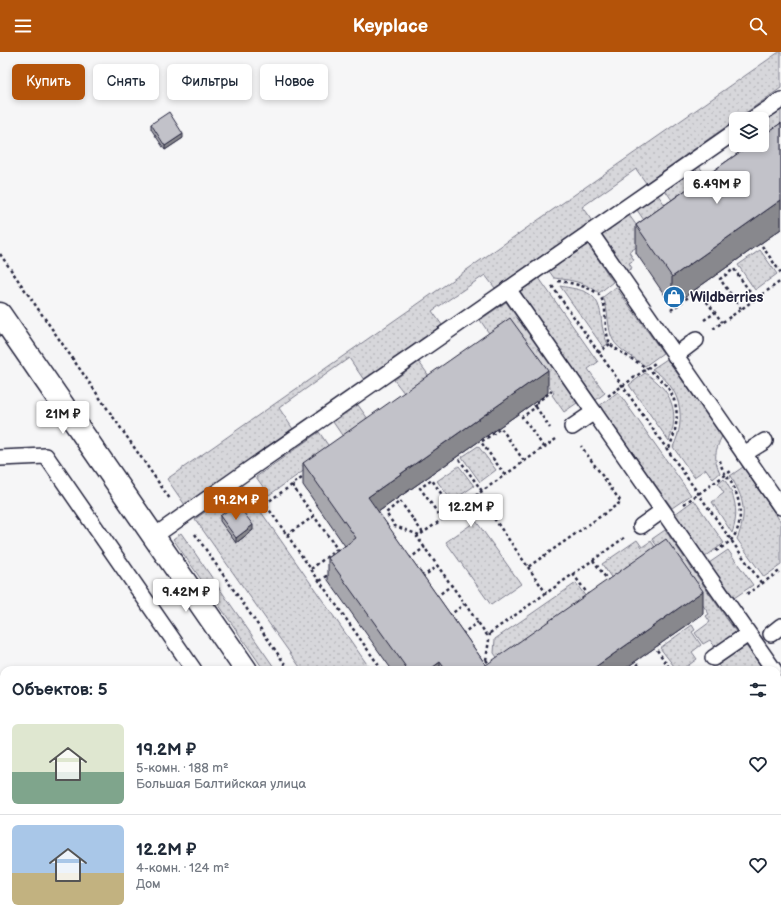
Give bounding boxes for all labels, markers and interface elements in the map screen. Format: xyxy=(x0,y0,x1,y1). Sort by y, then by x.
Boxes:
icon: menu xyxy=(12,15,34,37)
icon: search xyxy=(747,15,769,37)
text: Keyplace xyxy=(353,16,428,37)
chip: Купить xyxy=(12,64,85,100)
chip: Снять xyxy=(93,64,159,100)
chip: Фильтры xyxy=(167,64,252,100)
chip: Новое xyxy=(260,64,328,100)
map controls xyxy=(729,112,769,152)
button: layers xyxy=(729,112,769,152)
pin: 6.49M ₽ xyxy=(680,171,754,205)
text: 6.49M ₽ xyxy=(693,176,741,192)
shop icon: Wildberries xyxy=(661,284,687,310)
place label: Wildberries xyxy=(690,289,763,306)
pin: 21M ₽ xyxy=(35,401,91,435)
text: 21M ₽ xyxy=(45,406,81,422)
pin: 19.2M ₽ xyxy=(199,487,273,521)
text: 19.2M ₽ xyxy=(213,492,259,508)
pin: 12.2M ₽ xyxy=(434,494,508,528)
text: 12.2M ₽ xyxy=(448,499,494,515)
pin: 9.42M ₽ xyxy=(149,579,223,613)
text: 9.42M ₽ xyxy=(162,584,210,600)
icon: filters xyxy=(747,679,769,701)
text: Объектов: 5 xyxy=(12,680,108,700)
icon: home xyxy=(44,740,92,788)
text: 19.2M ₽ xyxy=(136,740,196,760)
icon: heart xyxy=(747,753,769,775)
text: 5-комн. · 188 m² xyxy=(136,760,229,776)
text: Большая Балтийская улица xyxy=(136,776,306,792)
text: 12.2M ₽ xyxy=(136,840,196,860)
icon: home xyxy=(44,841,92,889)
icon: heart xyxy=(747,854,769,876)
text: 4-комн. · 124 m² xyxy=(136,860,229,876)
text: Дом xyxy=(136,876,161,892)

